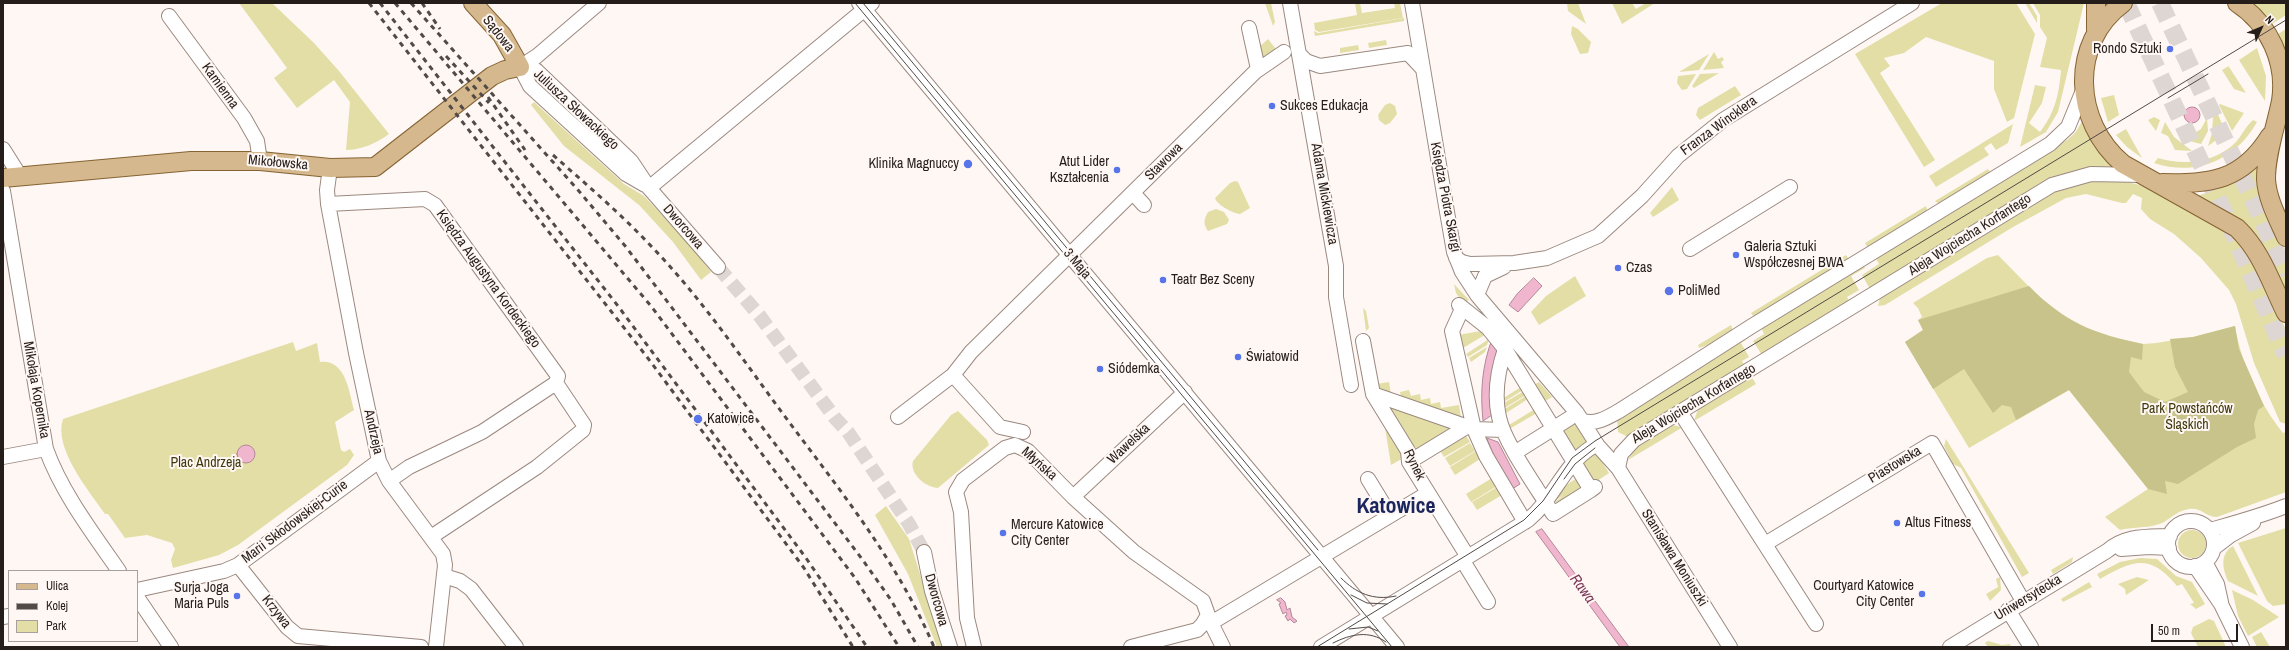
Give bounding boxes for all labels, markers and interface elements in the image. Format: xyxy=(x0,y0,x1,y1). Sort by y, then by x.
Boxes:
north arrow xyxy=(2241,8,2281,48)
street label: Sądowa xyxy=(479,12,517,56)
text: N xyxy=(2262,12,2277,27)
place label: Rondo Sztuki xyxy=(2093,41,2162,57)
marker: Rondo Sztuki xyxy=(2165,44,2175,54)
street label: Kamienna xyxy=(198,60,242,112)
street label: Juliusza Słowackiego xyxy=(530,66,622,154)
street label: Franza Wincklera xyxy=(1678,93,1760,159)
place label: Sukces Edukacja xyxy=(1280,98,1368,114)
marker: Sukces Edukacja xyxy=(1267,101,1277,111)
street label: Stawowa xyxy=(1142,140,1186,184)
street label: Księdza Piotra Skargi xyxy=(1426,141,1464,253)
street label: Adama Mickiewicza xyxy=(1307,142,1341,246)
street label: Mikołowska xyxy=(247,152,309,174)
place label: Atut Lider Kształcenia xyxy=(1050,154,1109,186)
place label: Klinika Magnuccy xyxy=(868,156,959,172)
marker: Klinika Magnuccy xyxy=(962,158,974,170)
marker: Atut Lider Kształcenia xyxy=(1112,165,1122,175)
street label: Aleja Wojciecha Korfantego xyxy=(1906,190,2034,280)
street label: Dworcowa xyxy=(659,201,707,253)
street label: Księdza Augustyna Kordeckiego xyxy=(432,207,544,351)
place label: Galeria Sztuki Współczesnej BWA xyxy=(1744,239,1844,272)
street label: 3 Maja xyxy=(1059,245,1095,283)
marker: Galeria Sztuki Współczesnej BWA xyxy=(1731,250,1741,260)
place label: Czas xyxy=(1626,260,1652,276)
marker: Czas xyxy=(1613,263,1623,273)
place label: Teatr Bez Sceny xyxy=(1171,272,1255,288)
marker: Teatr Bez Sceny xyxy=(1158,275,1168,285)
place label: PoliMed xyxy=(1678,283,1720,299)
marker: PoliMed xyxy=(1663,285,1675,297)
street label: Mikołaja Kopernika xyxy=(19,340,53,440)
place label: Światowid xyxy=(1246,349,1299,365)
marker: Światowid xyxy=(1233,352,1243,362)
street label: Aleja Wojciecha Korfantego xyxy=(1629,360,1759,448)
place label: Siódemka xyxy=(1108,361,1160,377)
marker: Siódemka xyxy=(1095,364,1105,374)
park label: Park Powstańców Śląskich xyxy=(2141,401,2233,434)
street label: Andrzeja xyxy=(360,408,386,456)
place label: Katowice xyxy=(707,411,754,427)
marker: Katowice xyxy=(692,413,704,425)
street label: Wawelska xyxy=(1104,420,1154,468)
street label: Piastowska xyxy=(1866,443,1924,487)
street label: Młyńska xyxy=(1018,444,1060,484)
street label: Rynek xyxy=(1399,447,1429,483)
park label: Plac Andrzeja xyxy=(171,455,241,471)
street label: Marii Skłodowskiej-Curie xyxy=(239,477,351,567)
district label: Katowice xyxy=(1356,494,1436,520)
street label: Stanisława Moniuszki xyxy=(1637,506,1711,610)
place label: Altus Fitness xyxy=(1905,515,1971,531)
place label: Mercure Katowice City Center xyxy=(1011,517,1104,550)
marker: Altus Fitness xyxy=(1892,518,1902,528)
marker: Mercure Katowice City Center xyxy=(998,528,1008,538)
legend xyxy=(8,570,138,642)
water label: Rawa xyxy=(1565,571,1599,607)
street label: Uniwersytecka xyxy=(1991,571,2065,625)
street label: Dworcowa xyxy=(921,572,951,628)
text: Ulica xyxy=(46,578,68,594)
place label: Courtyard Katowice City Center xyxy=(1813,578,1914,610)
place label: Surja Joga Maria Puls xyxy=(174,580,229,612)
marker: Courtyard Katowice City Center xyxy=(1917,589,1927,599)
marker: Surja Joga Maria Puls xyxy=(232,591,242,601)
street label: Krzywa xyxy=(258,592,294,632)
text: Kolej xyxy=(46,598,68,614)
scale bar xyxy=(2153,616,2240,642)
text: Park xyxy=(46,618,66,634)
text: 50 m xyxy=(2158,623,2180,639)

